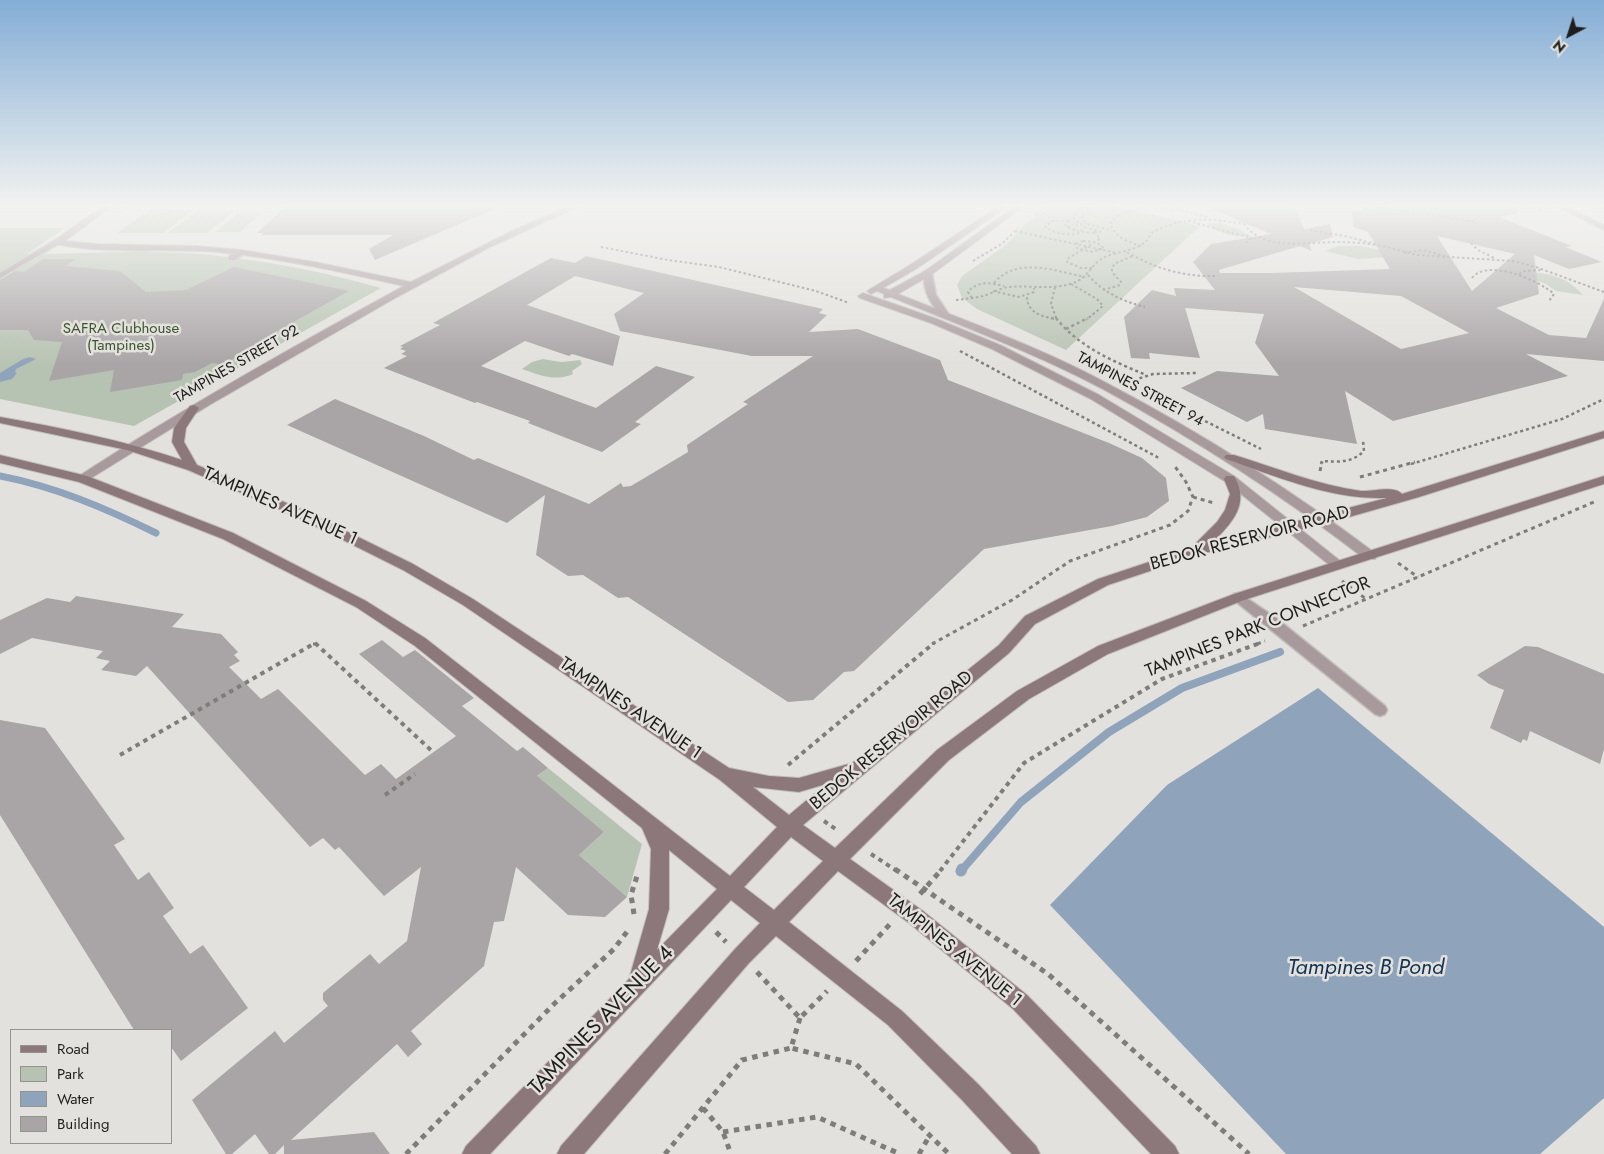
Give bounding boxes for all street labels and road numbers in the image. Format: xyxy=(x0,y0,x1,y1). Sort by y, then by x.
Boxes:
street label: TAMPINES STREET 92 xyxy=(172,322,302,408)
street label: TAMPINES STREET 94 xyxy=(1074,349,1206,431)
street label: TAMPINES AVENUE 1 xyxy=(199,463,361,551)
street label: BEDOK RESERVOIR ROAD xyxy=(1148,502,1352,576)
street label: TAMPINES PARK CONNECTOR xyxy=(1142,573,1374,683)
street label: TAMPINES AVENUE 1 xyxy=(555,653,705,765)
street label: BEDOK RESERVOIR ROAD xyxy=(806,667,978,815)
street label: TAMPINES AVENUE 1 xyxy=(882,890,1026,1012)
street label: TAMPINES AVENUE 4 xyxy=(524,941,680,1101)

